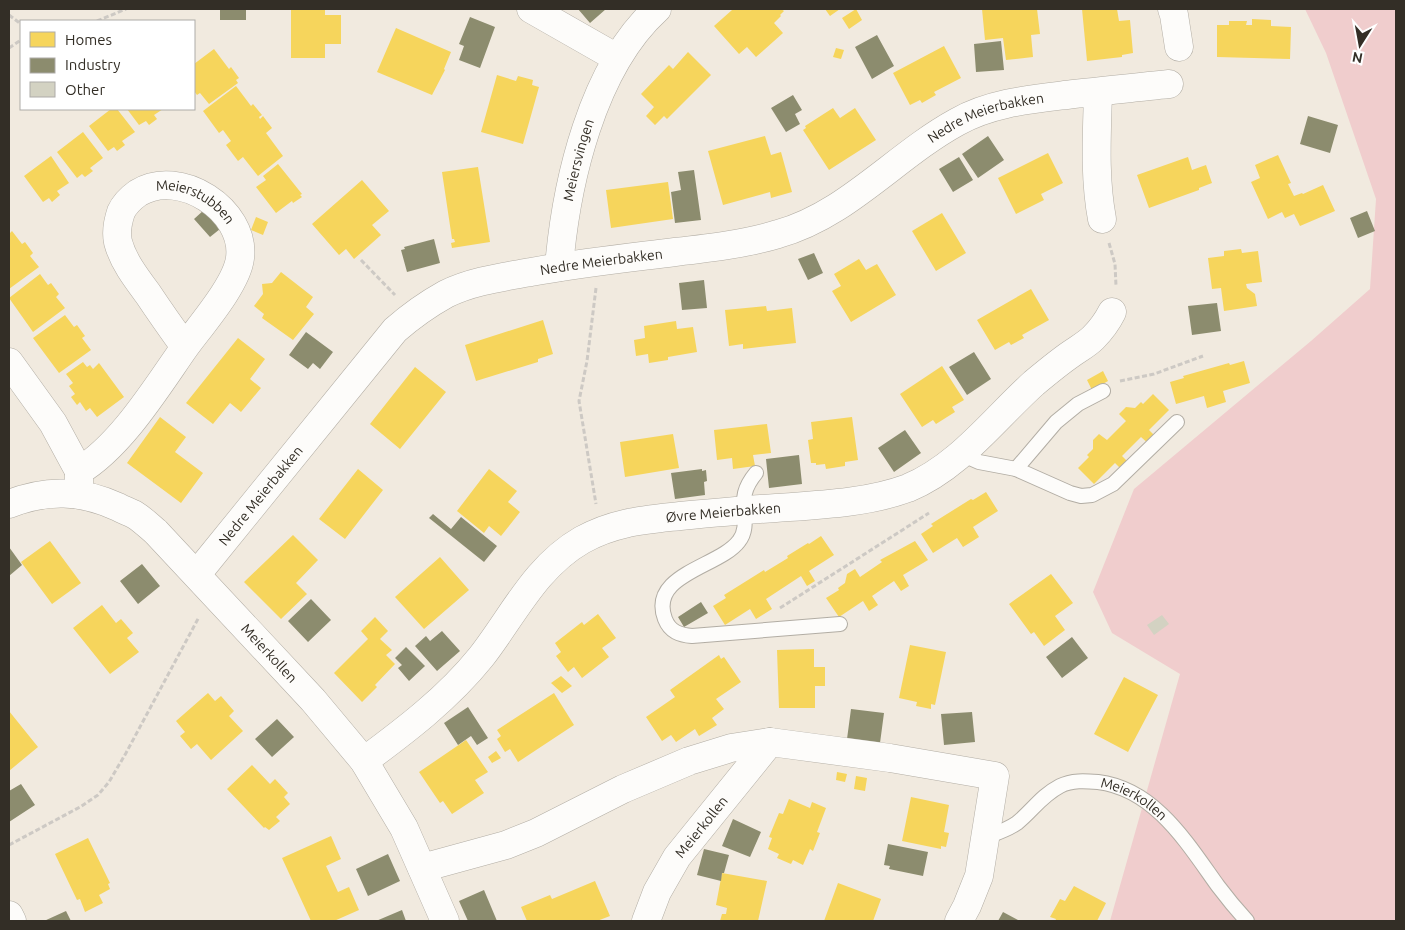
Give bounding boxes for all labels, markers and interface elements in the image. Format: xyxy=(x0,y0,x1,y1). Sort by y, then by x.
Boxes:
legend xyxy=(20,20,195,110)
north arrow xyxy=(1335,20,1385,70)
text: Homes xyxy=(65,31,112,48)
text: N xyxy=(1351,49,1364,67)
text: Industry xyxy=(65,56,120,73)
text: Other xyxy=(65,81,105,98)
street label: Nedre Meierbakken xyxy=(925,90,1045,146)
street label: Meiersvingen xyxy=(560,117,597,202)
street label: Meierstubben xyxy=(155,177,238,227)
street label: Nedre Meierbakken xyxy=(539,246,664,278)
street label: Nedre Meierbakken xyxy=(215,443,306,549)
street label: Øvre Meierbakken xyxy=(665,500,781,526)
street label: Meierkollen xyxy=(238,620,300,686)
street label: Meierkollen xyxy=(1099,774,1171,823)
street label: Meierkollen xyxy=(672,793,731,861)

